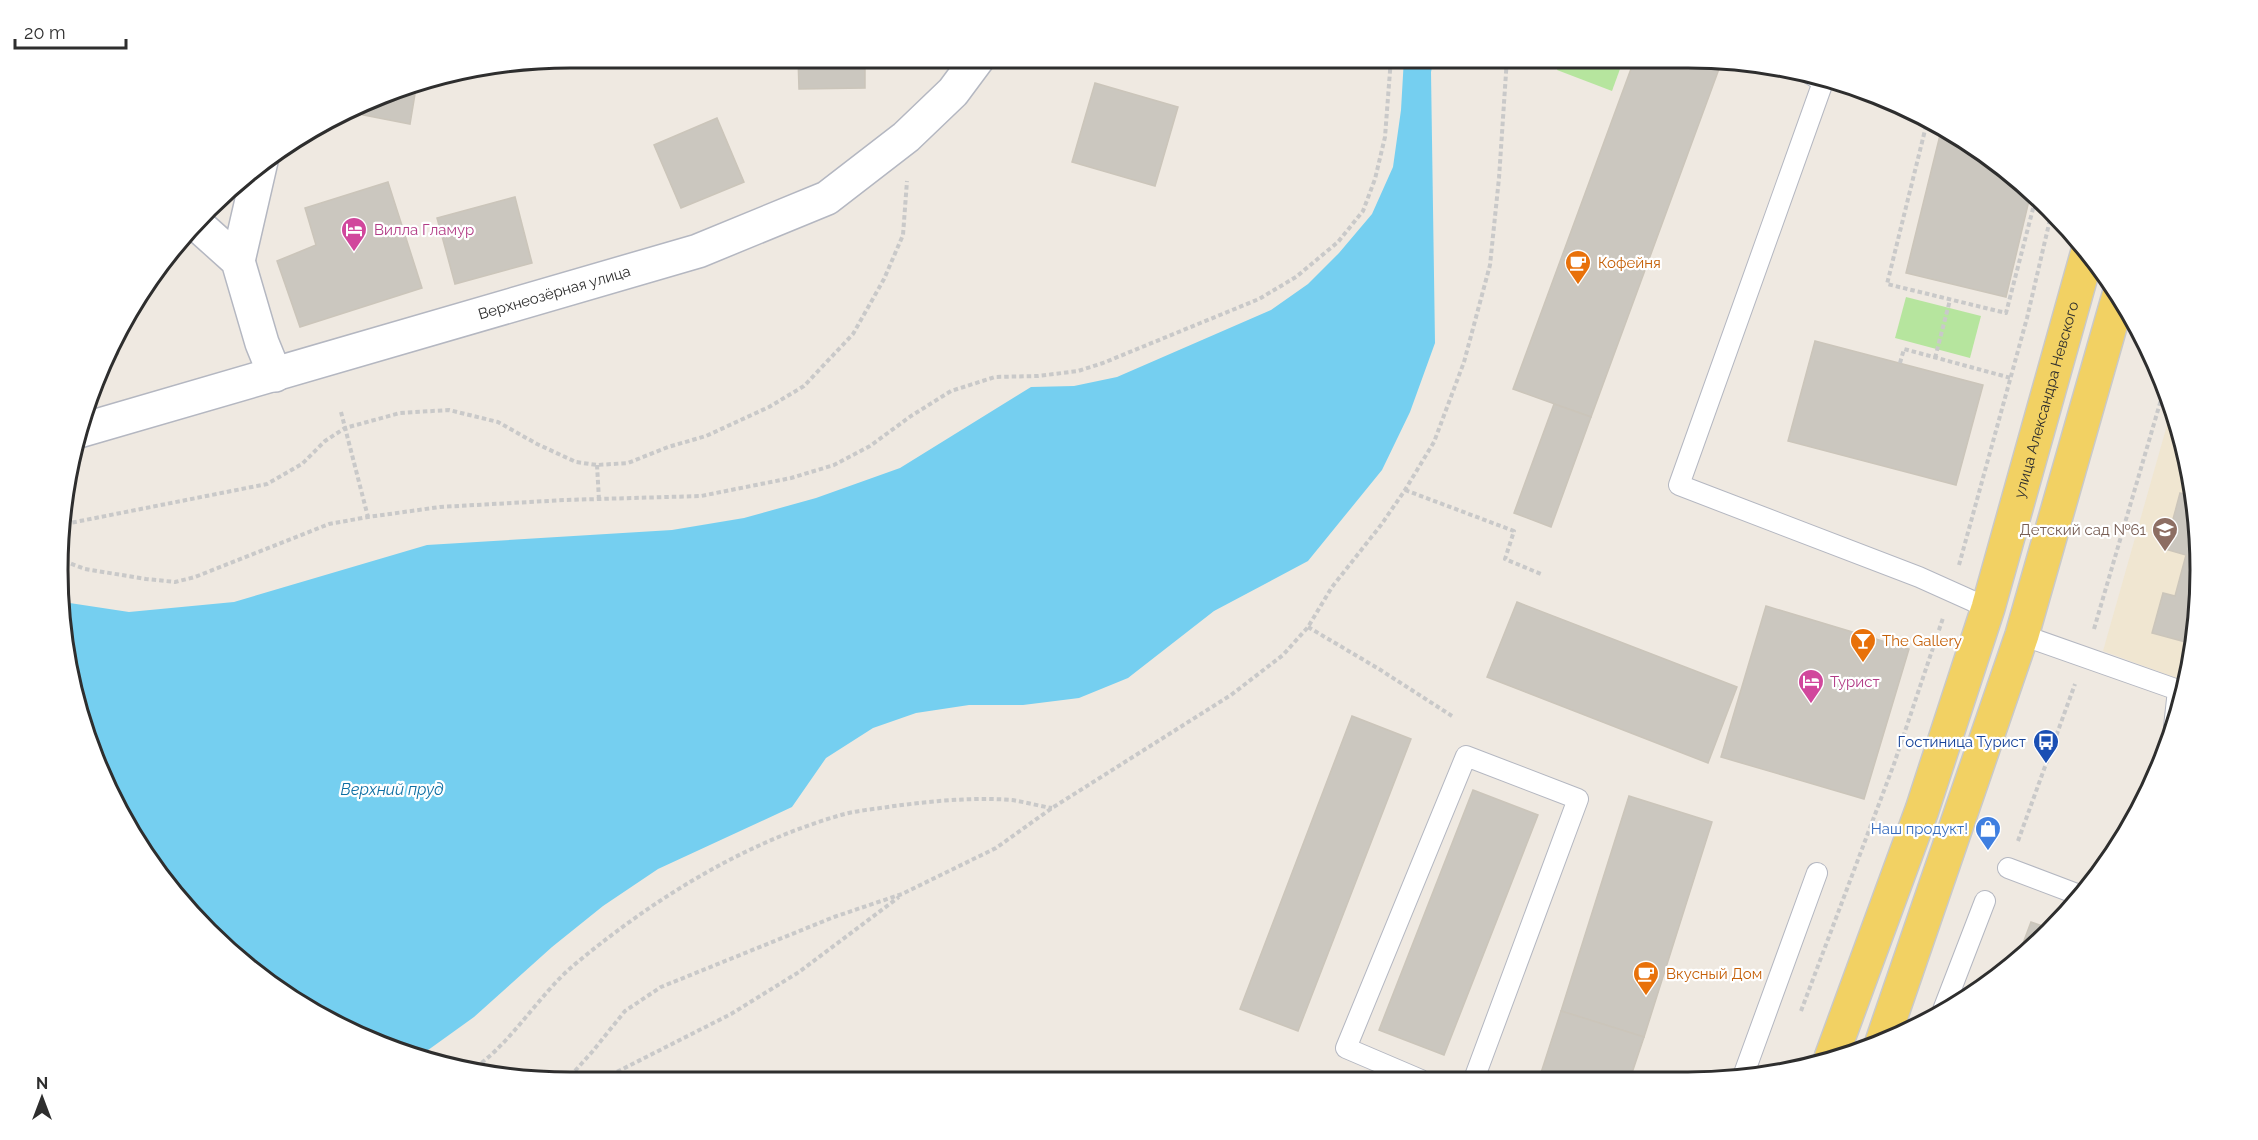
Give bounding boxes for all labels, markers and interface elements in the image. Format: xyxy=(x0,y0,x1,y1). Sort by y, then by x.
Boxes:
scale bar xyxy=(15,12,126,50)
text: 20 m xyxy=(24,22,66,43)
hotel icon: Вилла Гламур xyxy=(339,215,369,253)
place label: Вилла Гламур xyxy=(374,221,474,239)
cafe icon: Кофейня xyxy=(1563,248,1593,286)
place label: Кофейня xyxy=(1598,254,1661,272)
street label: Верхнеозёрная улица xyxy=(476,262,633,323)
street label: улица Александра Невского xyxy=(2010,299,2082,500)
school or university icon: Детский сад №61 xyxy=(2150,515,2180,553)
place label: Детский сад №61 xyxy=(2020,521,2147,539)
bar icon: The Gallery xyxy=(1848,626,1878,664)
place label: The Gallery xyxy=(1882,632,1962,650)
hotel icon: Турист xyxy=(1796,667,1826,705)
place label: Турист xyxy=(1830,673,1880,691)
bus stop icon: Гостиница Турист xyxy=(2031,727,2061,765)
place label: Гостиница Турист xyxy=(1898,733,2026,751)
water label: Верхний пруд xyxy=(340,780,444,799)
shop icon: Наш продукт! xyxy=(1973,814,2003,852)
place label: Наш продукт! xyxy=(1871,820,1968,838)
cafe icon: Вкусный Дом xyxy=(1631,959,1661,997)
place label: Вкусный Дом xyxy=(1666,965,1762,983)
north arrow xyxy=(12,1068,72,1128)
text: N xyxy=(36,1074,48,1093)

